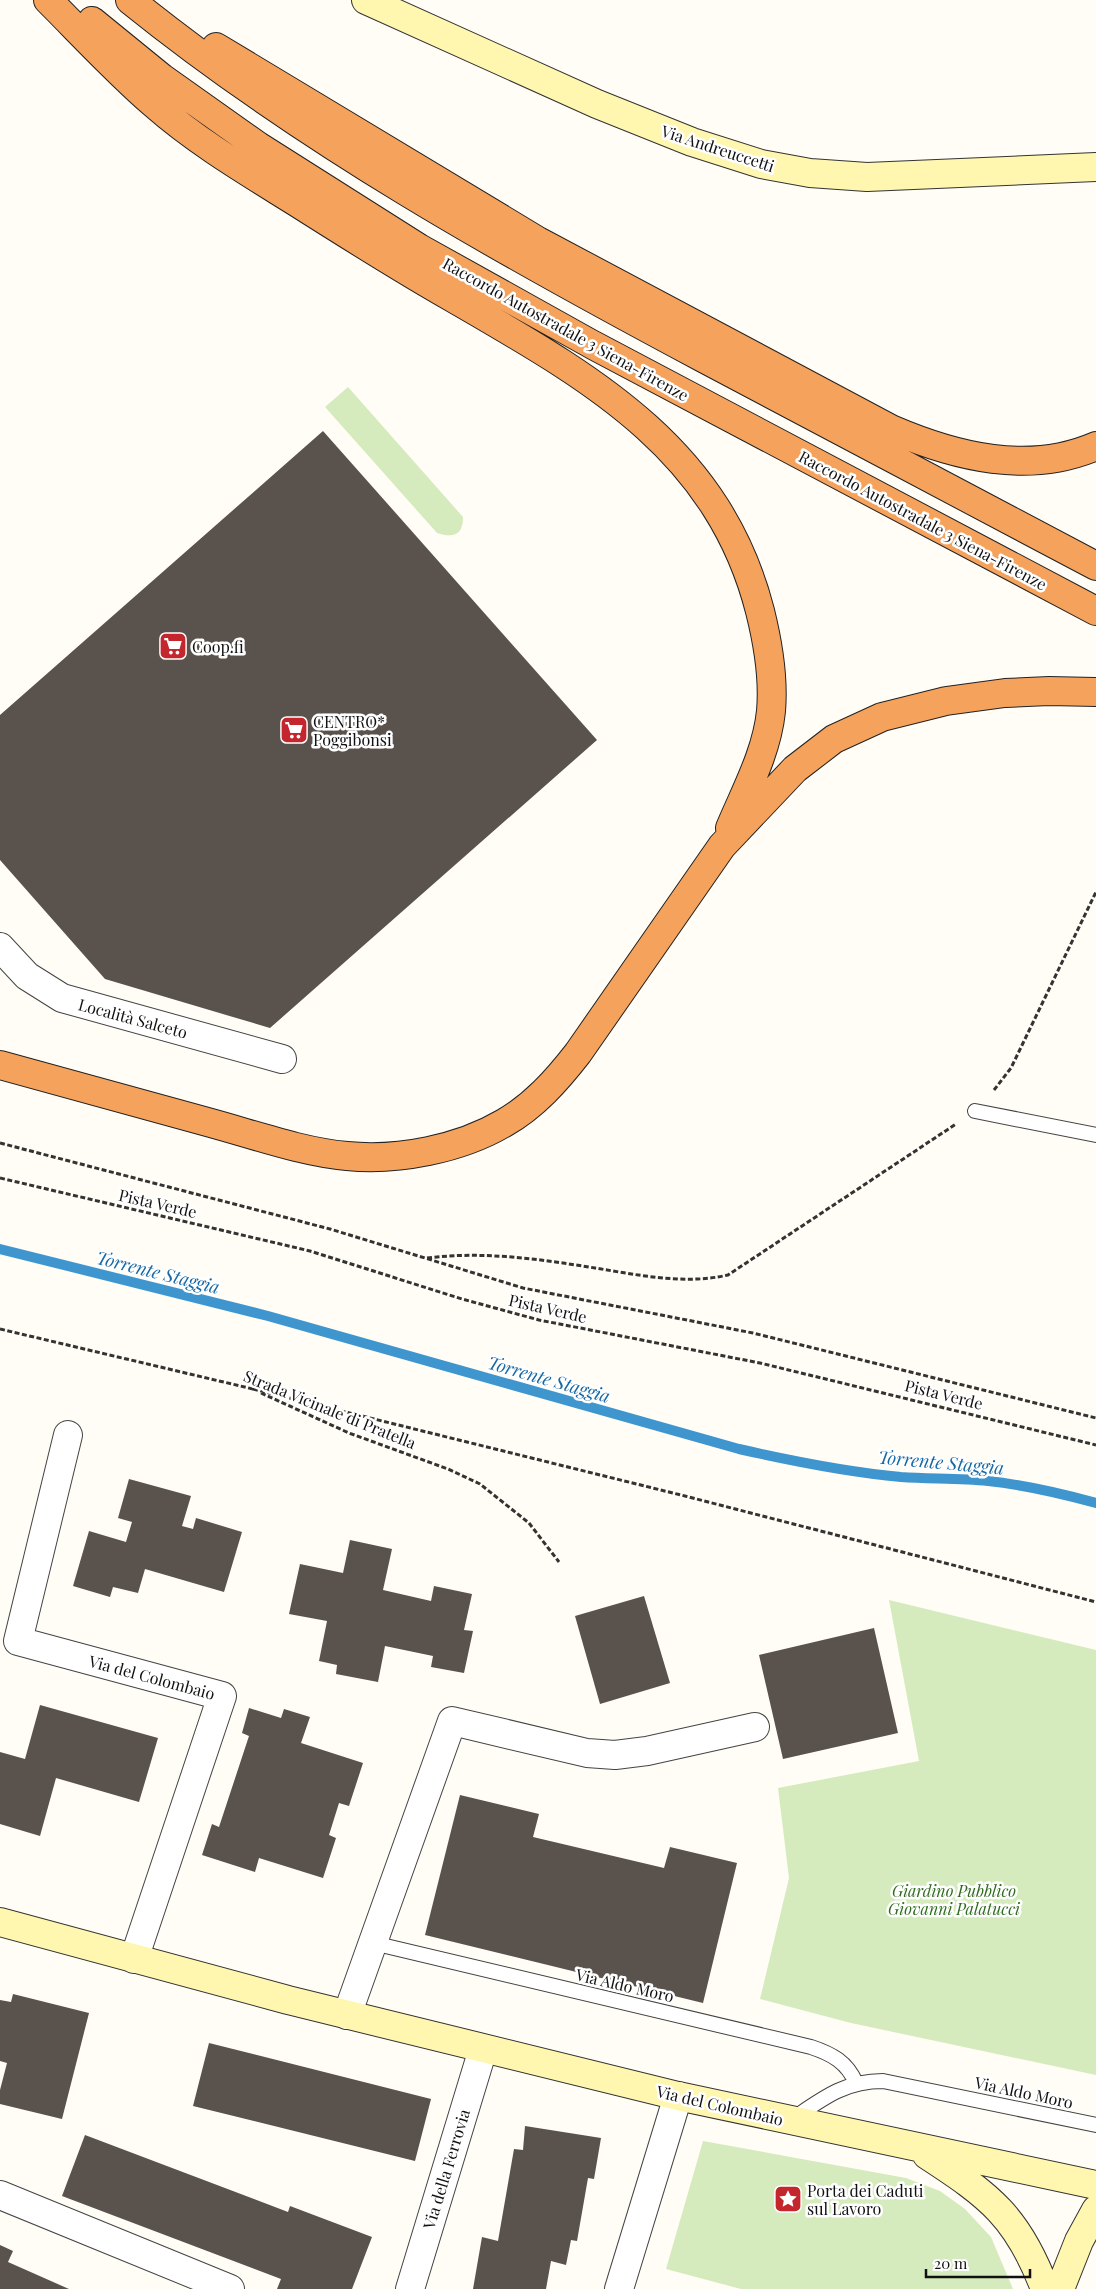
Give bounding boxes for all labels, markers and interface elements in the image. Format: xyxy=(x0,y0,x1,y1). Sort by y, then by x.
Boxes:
street label: Via Andreuccetti xyxy=(658,120,777,176)
street label: Raccordo Autostradale 3 Siena-Firenze xyxy=(439,252,693,406)
street label: Raccordo Autostradale 3 Siena-Firenze xyxy=(795,446,1051,594)
supermarket icon: Coop.fi xyxy=(158,631,188,661)
place label: Coop.fi xyxy=(192,636,244,657)
place label: CENTRO* Poggibonsi xyxy=(313,711,392,750)
supermarket icon: CENTRO* Poggibonsi xyxy=(279,715,309,745)
street label: Località Salceto xyxy=(76,993,190,1043)
street label: Pista Verde xyxy=(117,1184,199,1222)
water label: Torrente Staggia xyxy=(94,1245,222,1299)
street label: Pista Verde xyxy=(507,1289,589,1327)
water label: Torrente Staggia xyxy=(485,1350,613,1408)
street label: Strada Vicinale di Pratella xyxy=(241,1365,419,1453)
street label: Pista Verde xyxy=(903,1374,985,1414)
water label: Torrente Staggia xyxy=(877,1445,1005,1479)
street label: Via del Colombaio xyxy=(86,1650,217,1704)
park label: Giardino Pubblico Giovanni Palatucci xyxy=(888,1880,1021,1919)
street label: Via Aldo Moro xyxy=(573,1963,676,2007)
street label: Via Aldo Moro xyxy=(972,2071,1075,2113)
street label: Via del Colombaio xyxy=(654,2080,786,2130)
street label: Via della Ferrovia xyxy=(418,2106,474,2232)
place label: Porta dei Caduti sul Lavoro xyxy=(807,2180,924,2219)
place icon: Porta dei Caduti sul Lavoro xyxy=(773,2184,803,2214)
scale bar xyxy=(926,2246,1030,2278)
text: 20 m xyxy=(934,2253,968,2273)

